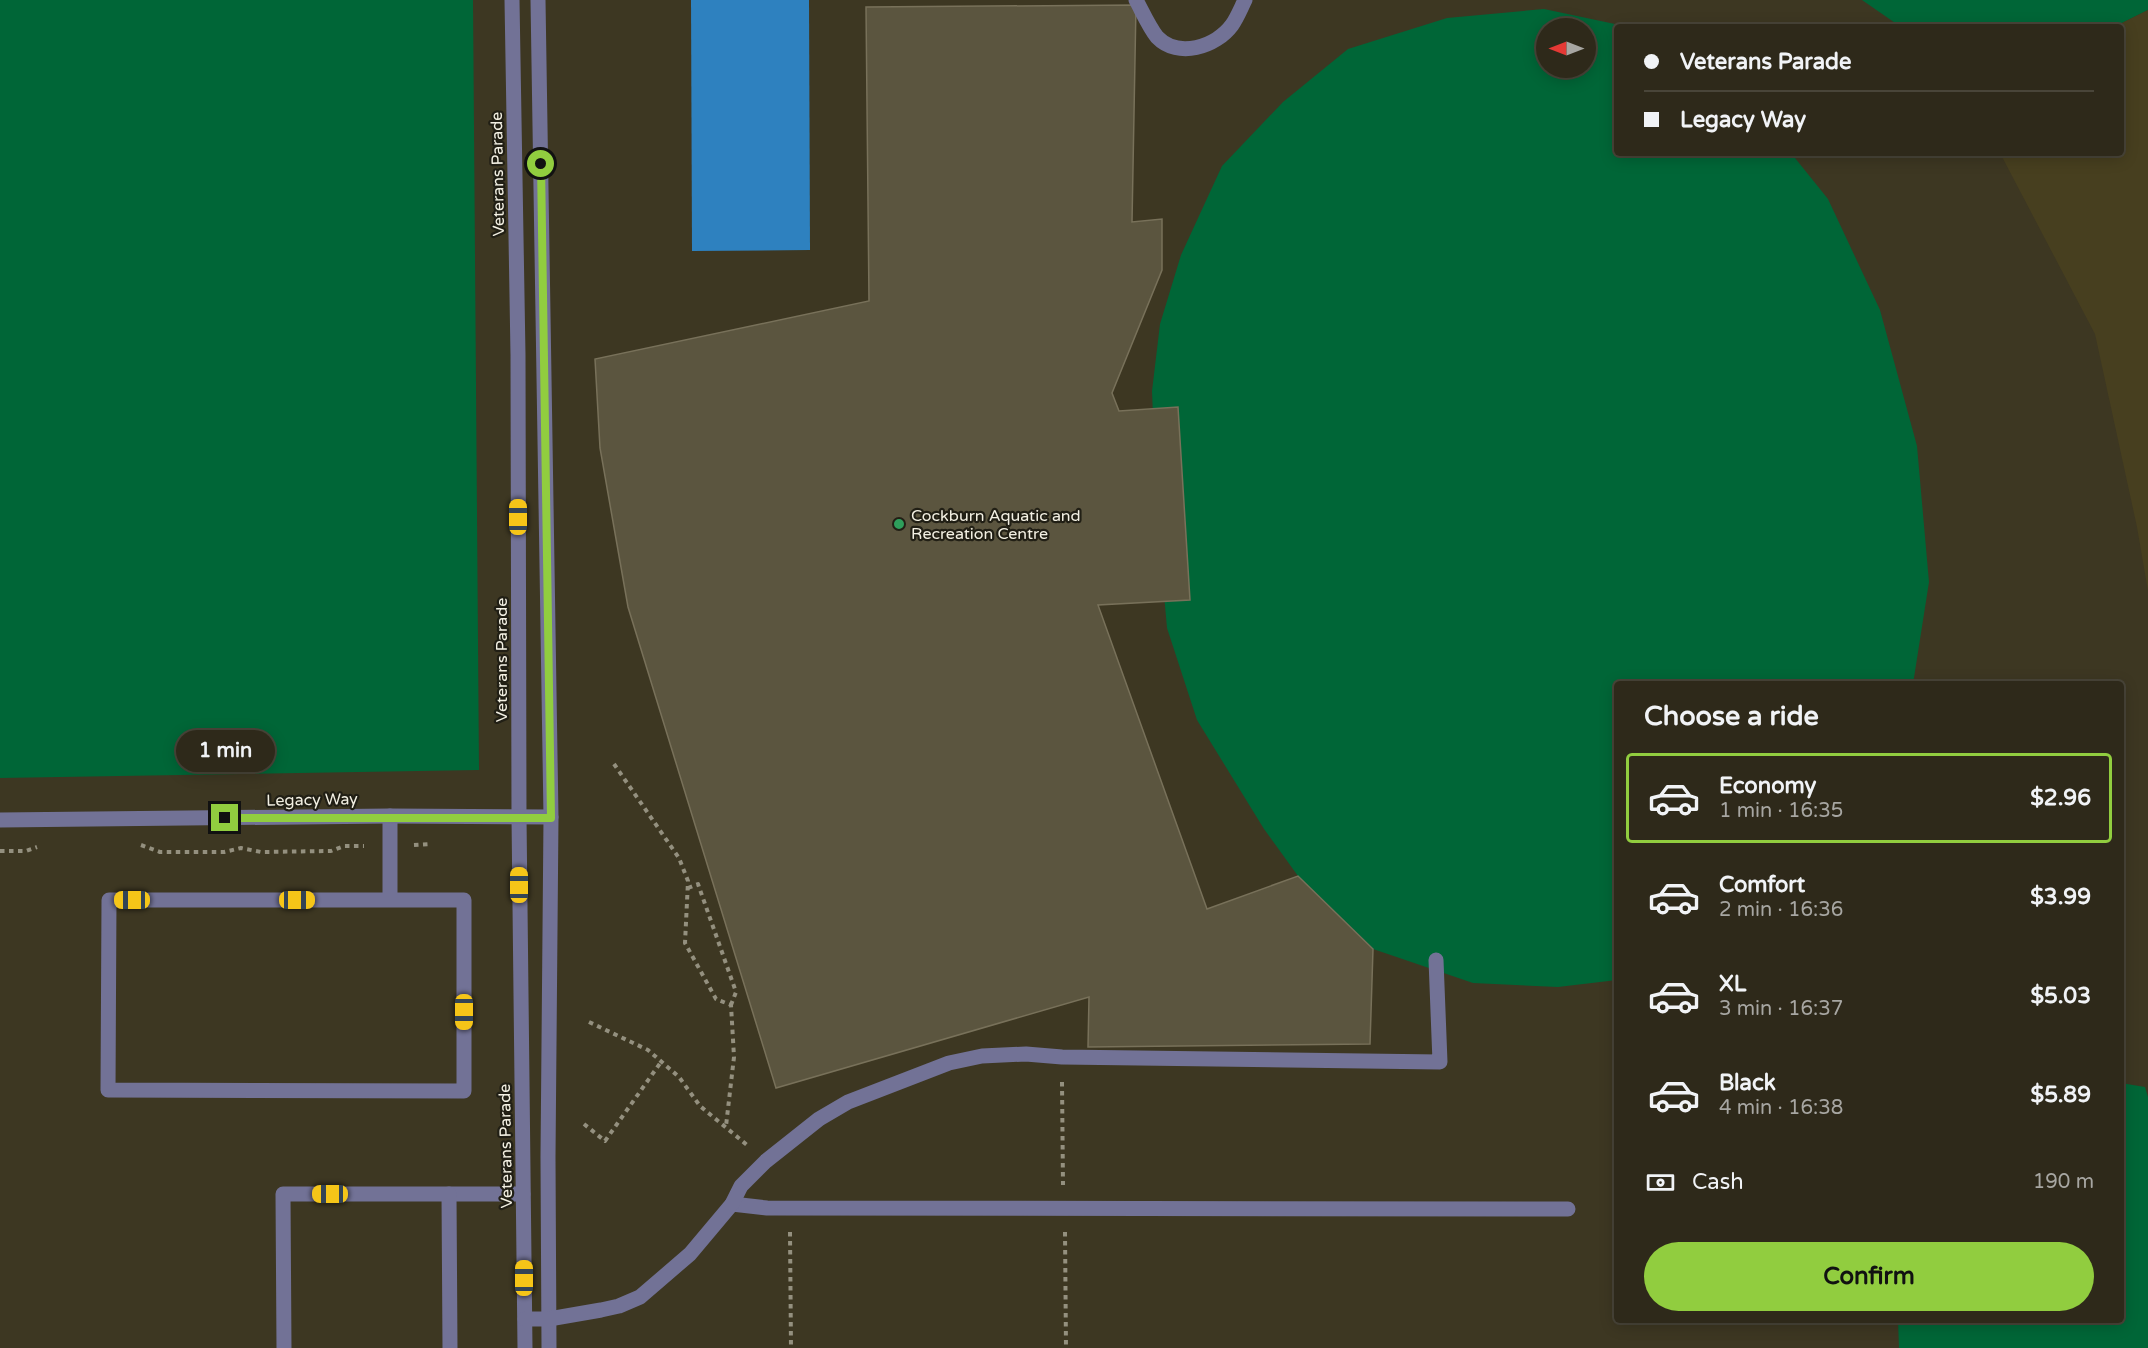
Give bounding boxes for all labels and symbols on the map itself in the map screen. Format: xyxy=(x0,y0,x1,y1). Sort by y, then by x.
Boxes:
north arrow xyxy=(1536,18,1596,78)
street label: Veterans Parade xyxy=(487,111,509,236)
route start xyxy=(527,150,554,177)
car xyxy=(509,499,527,535)
place label: Cockburn Aquatic and Recreation Centre xyxy=(911,506,1081,544)
marker: Cockburn Aquatic and Recreation Centre xyxy=(892,517,906,531)
street label: Veterans Parade xyxy=(492,598,512,722)
callout: 1 min xyxy=(176,731,274,773)
street label: Legacy Way xyxy=(266,789,358,811)
route end xyxy=(211,804,238,831)
car xyxy=(510,867,528,903)
car xyxy=(114,891,150,909)
car xyxy=(279,891,315,909)
car xyxy=(455,994,473,1030)
street label: Veterans Parade xyxy=(495,1083,517,1208)
car xyxy=(312,1185,348,1203)
car xyxy=(515,1260,533,1296)

